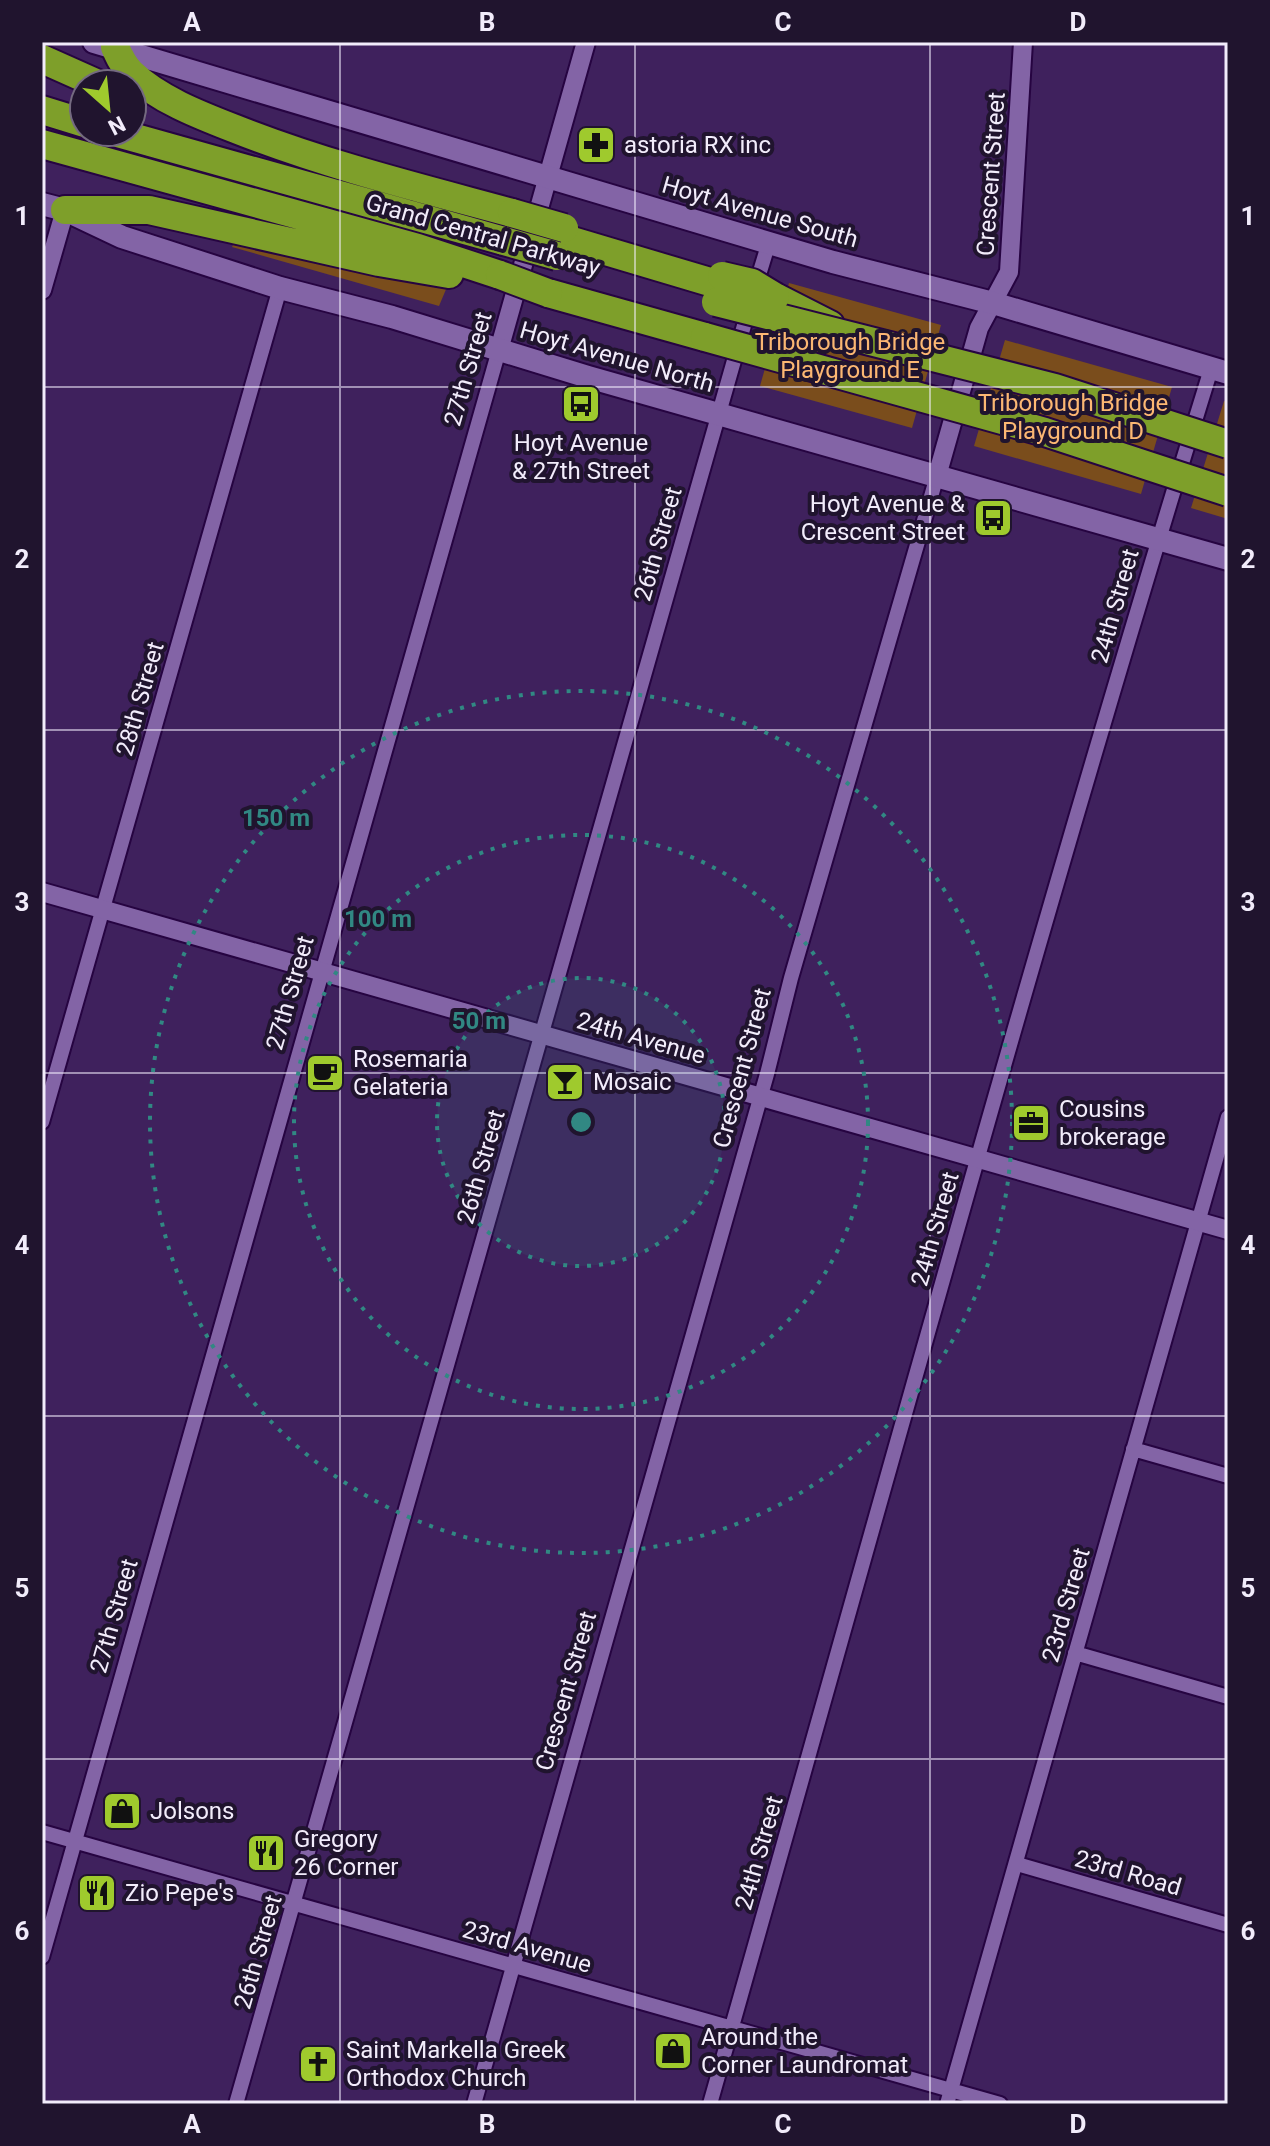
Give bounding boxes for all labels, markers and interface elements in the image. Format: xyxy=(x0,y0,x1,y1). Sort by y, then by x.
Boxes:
text: A xyxy=(183,7,201,37)
text: B xyxy=(479,7,495,37)
text: C xyxy=(774,7,792,37)
text: D xyxy=(1070,7,1086,37)
north arrow xyxy=(68,68,148,148)
street label: Crescent Street xyxy=(971,91,1011,257)
text: N xyxy=(104,111,129,140)
pharmacy icon: astoria RX inc xyxy=(575,124,617,166)
place label: astoria RX inc xyxy=(624,131,771,159)
street label: Hoyt Avenue South xyxy=(659,171,861,253)
street label: Grand Central Parkway xyxy=(363,188,604,282)
text: 1 xyxy=(15,201,29,231)
text: 1 xyxy=(1241,201,1255,231)
street label: 27th Street xyxy=(438,309,498,429)
street label: Hoyt Avenue North xyxy=(517,316,717,398)
park label: Triborough Bridge Playground E xyxy=(755,328,945,384)
bus stop icon: Hoyt Avenue & 27th Street xyxy=(560,383,602,425)
park label: Triborough Bridge Playground D xyxy=(978,389,1168,445)
place label: Hoyt Avenue & 27th Street xyxy=(512,429,650,485)
street label: 26th Street xyxy=(628,484,688,604)
place label: Hoyt Avenue & Crescent Street xyxy=(801,490,965,546)
bus stop icon: Hoyt Avenue & Crescent Street xyxy=(972,497,1014,539)
text: 2 xyxy=(15,544,29,574)
text: 2 xyxy=(1241,544,1255,574)
street label: 24th Street xyxy=(1085,546,1145,666)
street label: 28th Street xyxy=(110,639,170,759)
text: 150 m xyxy=(242,804,310,832)
text: 3 xyxy=(15,887,29,917)
text: 3 xyxy=(1241,887,1255,917)
text: 100 m xyxy=(344,905,412,933)
street label: 27th Street xyxy=(260,933,320,1053)
street label: Crescent Street xyxy=(707,985,777,1151)
street label: 24th Avenue xyxy=(573,1006,709,1070)
text: 50 m xyxy=(452,1007,506,1035)
place label: Rosemaria Gelateria xyxy=(353,1045,468,1101)
cafe icon: Rosemaria Gelateria xyxy=(304,1052,346,1094)
bar icon: Mosaic xyxy=(544,1061,586,1103)
place label: Mosaic xyxy=(593,1068,671,1096)
place label: Cousins brokerage xyxy=(1059,1095,1166,1151)
office icon: Cousins brokerage xyxy=(1010,1102,1052,1144)
street label: 26th Street xyxy=(451,1107,511,1227)
centre of rings xyxy=(567,1108,595,1136)
street label: 24th Street xyxy=(905,1169,965,1289)
text: 4 xyxy=(15,1230,30,1260)
text: 4 xyxy=(1241,1230,1256,1260)
street label: 23rd Street xyxy=(1036,1544,1096,1665)
street label: 27th Street xyxy=(84,1556,144,1676)
text: 5 xyxy=(15,1573,29,1603)
text: 5 xyxy=(1241,1573,1255,1603)
street label: Crescent Street xyxy=(530,1608,602,1774)
shop icon: Jolsons xyxy=(101,1790,143,1832)
street label: 24th Street xyxy=(729,1793,789,1913)
place label: Jolsons xyxy=(150,1797,234,1825)
place label: Gregory 26 Corner xyxy=(294,1825,398,1881)
restaurant icon: Gregory 26 Corner xyxy=(245,1832,287,1874)
street label: 23rd Road xyxy=(1072,1844,1184,1902)
restaurant icon: Zio Pepe's xyxy=(76,1872,118,1914)
place label: Zio Pepe's xyxy=(125,1879,234,1907)
street label: 26th Street xyxy=(228,1892,288,2012)
street label: 23rd Avenue xyxy=(459,1915,595,1979)
text: 6 xyxy=(15,1916,30,1946)
text: 6 xyxy=(1241,1916,1256,1946)
place label: Around the Corner Laundromat xyxy=(701,2023,908,2079)
shop icon: Around the Corner Laundromat xyxy=(652,2030,694,2072)
place label: Saint Markella Greek Orthodox Church xyxy=(346,2036,566,2092)
church icon: Saint Markella Greek Orthodox Church xyxy=(297,2043,339,2085)
text: A xyxy=(183,2109,201,2139)
text: B xyxy=(479,2109,495,2139)
text: C xyxy=(774,2109,792,2139)
text: D xyxy=(1070,2109,1086,2139)

